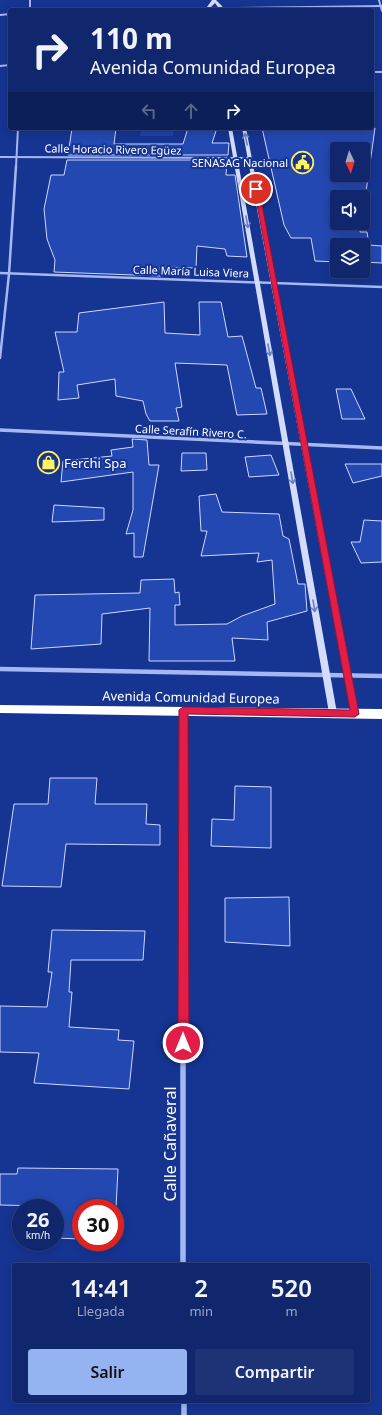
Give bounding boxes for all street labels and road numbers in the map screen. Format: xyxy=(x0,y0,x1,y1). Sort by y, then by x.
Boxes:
street label: Calle Horacio Rivero Egüez xyxy=(44,140,182,158)
street label: Calle María Luisa Viera xyxy=(133,261,249,281)
street label: Calle Serafín Rivero C. xyxy=(135,421,247,441)
street label: Avenida Comunidad Europea xyxy=(102,686,280,708)
street label: Calle Cañaveral xyxy=(159,1086,181,1202)

